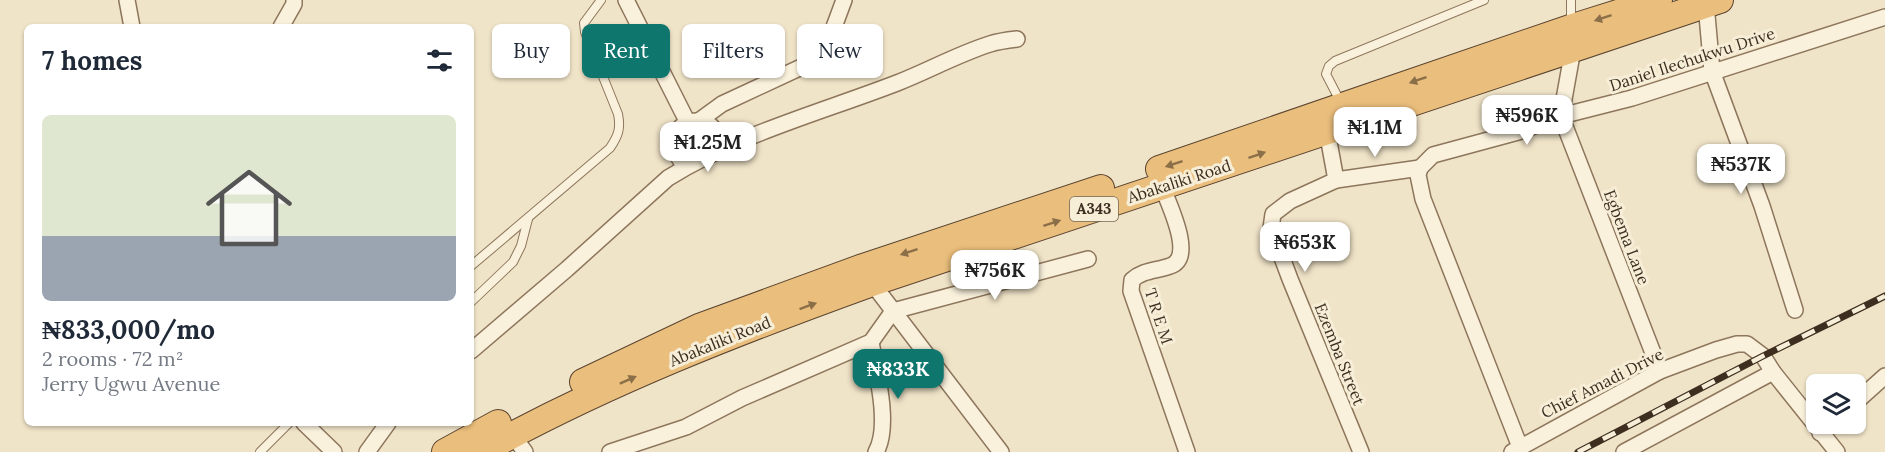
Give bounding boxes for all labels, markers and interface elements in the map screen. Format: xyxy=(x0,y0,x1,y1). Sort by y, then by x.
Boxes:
one-way arrow xyxy=(1594,14,1612,23)
street label: Daniel Ilechukwu Drive xyxy=(1607,23,1778,95)
chip: Buy xyxy=(492,24,570,78)
chip: Rent xyxy=(582,24,670,78)
chip: Filters xyxy=(682,24,785,78)
chip: New xyxy=(797,24,883,78)
text: 7 homes xyxy=(42,44,142,77)
icon: filters xyxy=(423,44,456,77)
one-way arrow xyxy=(1409,76,1427,86)
pin: ₦596K xyxy=(1485,95,1569,146)
text: ₦596K xyxy=(1496,102,1558,127)
pin: ₦1.1M xyxy=(1333,107,1417,158)
text: ₦1.1M xyxy=(1348,114,1402,139)
pin: ₦1.25M xyxy=(659,122,757,173)
text: ₦1.25M xyxy=(674,129,742,154)
pin: ₦537K xyxy=(1699,144,1783,195)
one-way arrow xyxy=(1248,150,1266,160)
text: ₦537K xyxy=(1711,151,1771,176)
icon: home xyxy=(195,154,303,262)
street label: Abakaliki Road xyxy=(1124,155,1234,207)
one-way arrow xyxy=(1165,160,1183,169)
street label: Egbema Lane xyxy=(1600,187,1654,288)
road number: A343 xyxy=(1070,197,1118,221)
one-way arrow xyxy=(1043,218,1061,227)
pin: ₦653K xyxy=(1263,222,1347,273)
text: ₦653K xyxy=(1274,229,1336,254)
one-way arrow xyxy=(900,247,918,257)
pin: ₦756K xyxy=(953,250,1037,301)
text: ₦756K xyxy=(965,257,1025,282)
street label: T R E M xyxy=(1141,286,1177,347)
street label: Ezemba Street xyxy=(1310,300,1370,409)
one-way arrow xyxy=(799,301,817,311)
street label: Abakaliki Road xyxy=(665,311,774,371)
text: ₦833,000/mo xyxy=(42,313,215,346)
street label: Chief Amadi Drive xyxy=(1538,343,1667,422)
text: 2 rooms · 72 m² xyxy=(42,346,183,371)
pin: ₦833K xyxy=(856,349,940,400)
text: ₦833K xyxy=(867,356,929,381)
text: Jerry Ugwu Avenue xyxy=(42,371,220,396)
map controls xyxy=(1806,374,1866,434)
button: layers xyxy=(1806,374,1866,434)
one-way arrow xyxy=(619,376,636,385)

